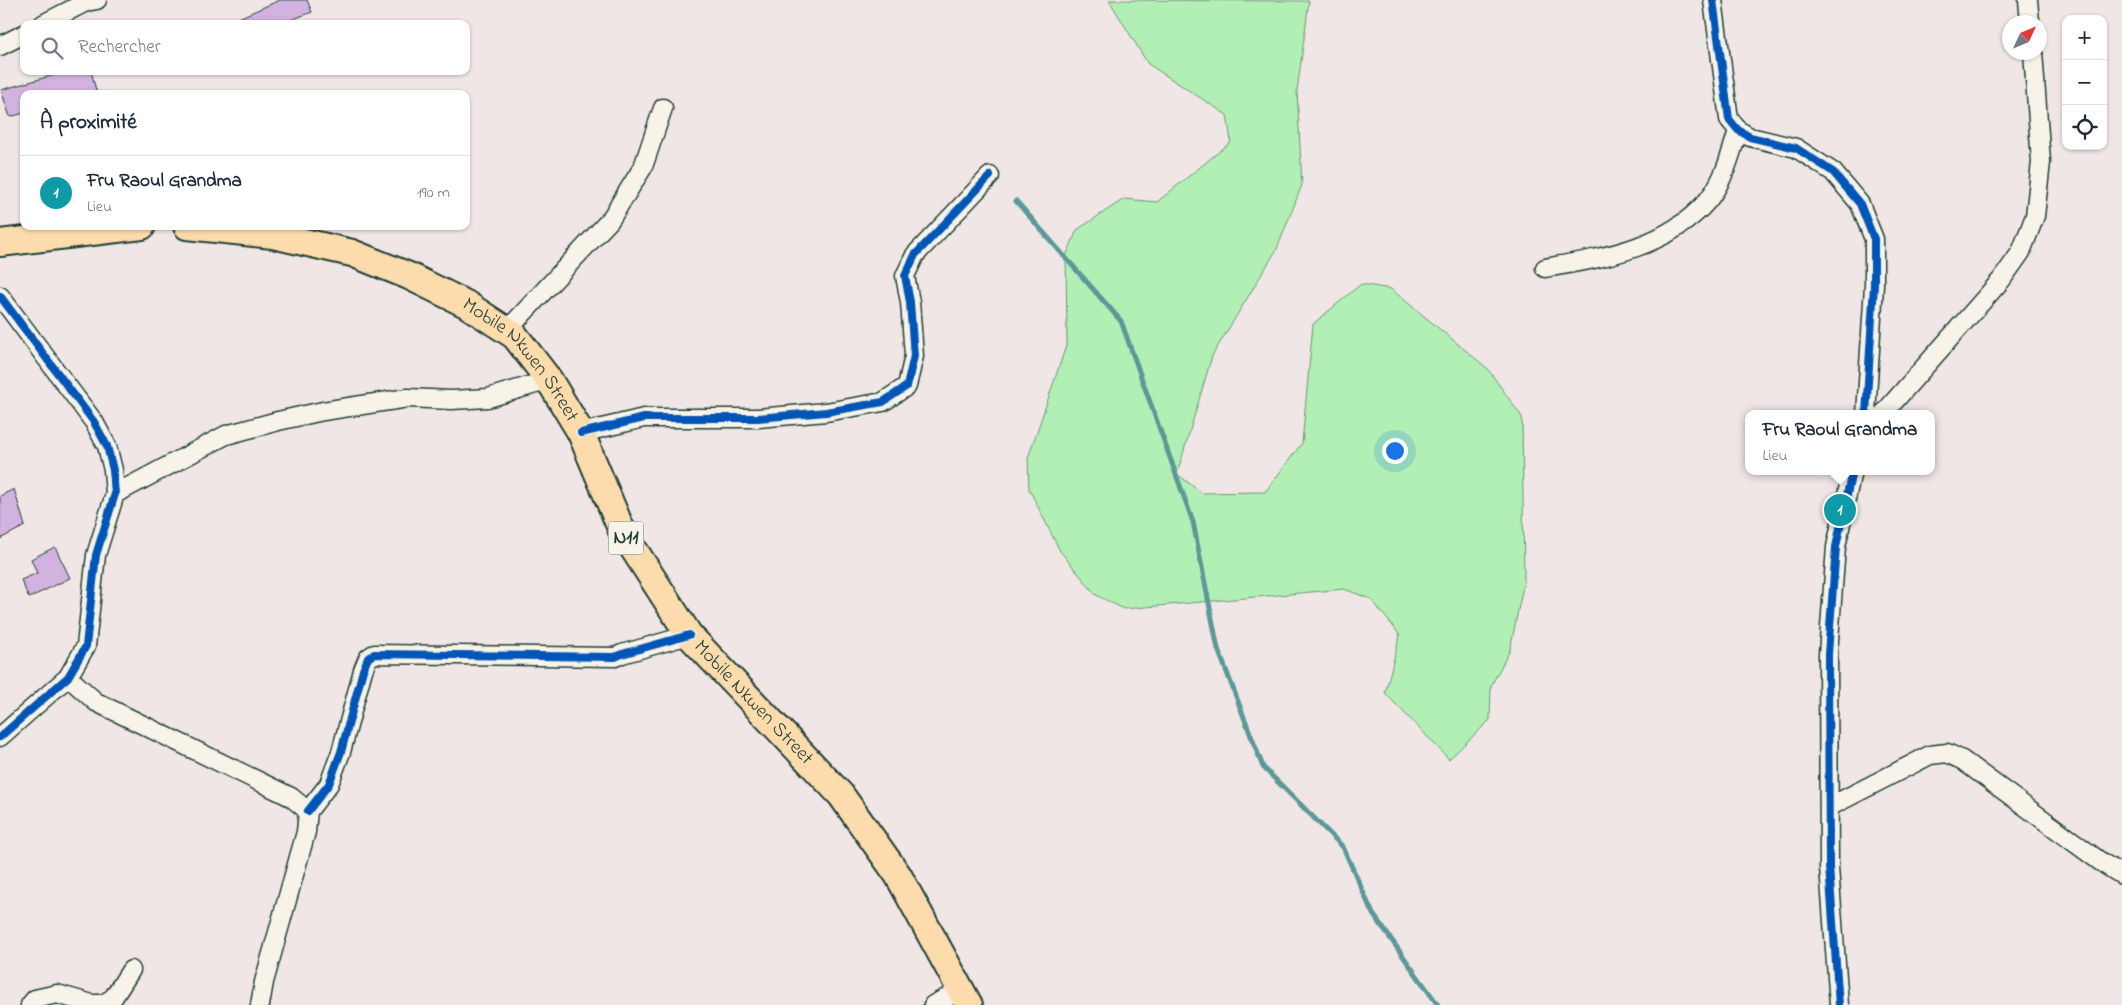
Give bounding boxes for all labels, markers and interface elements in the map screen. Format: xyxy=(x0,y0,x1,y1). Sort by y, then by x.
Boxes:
north arrow xyxy=(2002,15,2047,60)
map controls xyxy=(2062,15,2107,150)
button: + xyxy=(2062,15,2107,60)
search box xyxy=(20,20,470,75)
icon: search xyxy=(38,34,66,62)
text: Rechercher xyxy=(78,34,161,61)
button: − xyxy=(2062,60,2107,105)
button: locate xyxy=(2062,105,2107,150)
text: À proximité xyxy=(40,108,137,138)
text: Fru Raoul Grandma xyxy=(87,168,242,195)
text: 1 xyxy=(53,181,59,205)
text: 190 m xyxy=(417,181,450,205)
text: Lieu xyxy=(87,195,112,219)
street label: Mobile Nkwen Street xyxy=(456,291,586,428)
popup xyxy=(1745,410,1935,475)
text: Fru Raoul Grandma xyxy=(1763,417,1917,444)
your location xyxy=(1382,438,1408,464)
text: Lieu xyxy=(1763,444,1788,468)
pin: 1 xyxy=(1824,491,1856,529)
road number: N11 xyxy=(608,522,644,554)
street label: Mobile Nkwen Street xyxy=(687,634,820,772)

